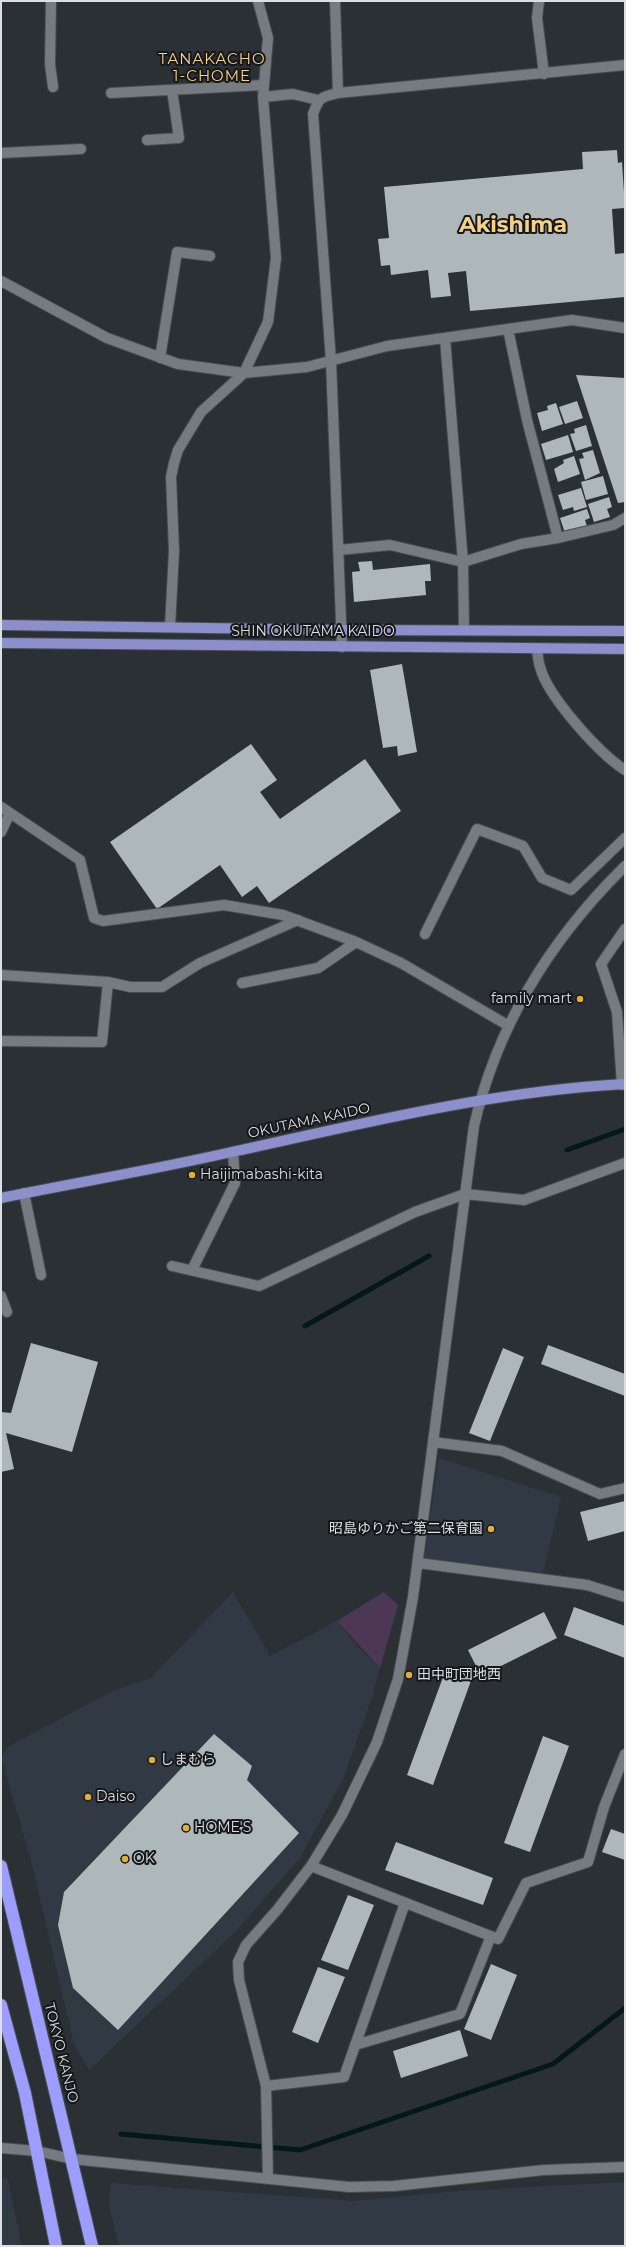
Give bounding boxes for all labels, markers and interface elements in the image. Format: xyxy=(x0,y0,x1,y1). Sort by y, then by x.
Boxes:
district label: TANAKACHO 1-CHOME xyxy=(158,51,266,86)
district label: Akishima xyxy=(459,213,567,239)
street label: SHIN OKUTAMA KAIDO xyxy=(231,624,395,640)
place label: family mart xyxy=(491,991,572,1007)
marker: family mart xyxy=(575,994,585,1004)
street label: OKUTAMA KAIDO xyxy=(246,1100,372,1142)
place label: Haijimabashi-kita xyxy=(200,1167,323,1183)
marker: Haijimabashi-kita xyxy=(187,1170,197,1180)
place label: 昭島ゆりかご第二保育園 xyxy=(329,1521,483,1537)
marker: 昭島ゆりかご第二保育園 xyxy=(486,1524,496,1534)
place label: 田中町団地西 xyxy=(417,1667,501,1683)
marker: 田中町団地西 xyxy=(404,1670,414,1680)
place label: しまむら xyxy=(160,1752,216,1768)
marker: しまむら xyxy=(147,1755,157,1765)
place label: Daiso xyxy=(96,1789,135,1805)
marker: Daiso xyxy=(83,1792,93,1802)
place label: HOME'S xyxy=(194,1820,251,1836)
marker: HOME'S xyxy=(181,1823,191,1833)
place label: OK xyxy=(133,1851,155,1867)
marker: OK xyxy=(120,1854,130,1864)
street label: TOKYO KANJO xyxy=(40,2001,82,2105)

